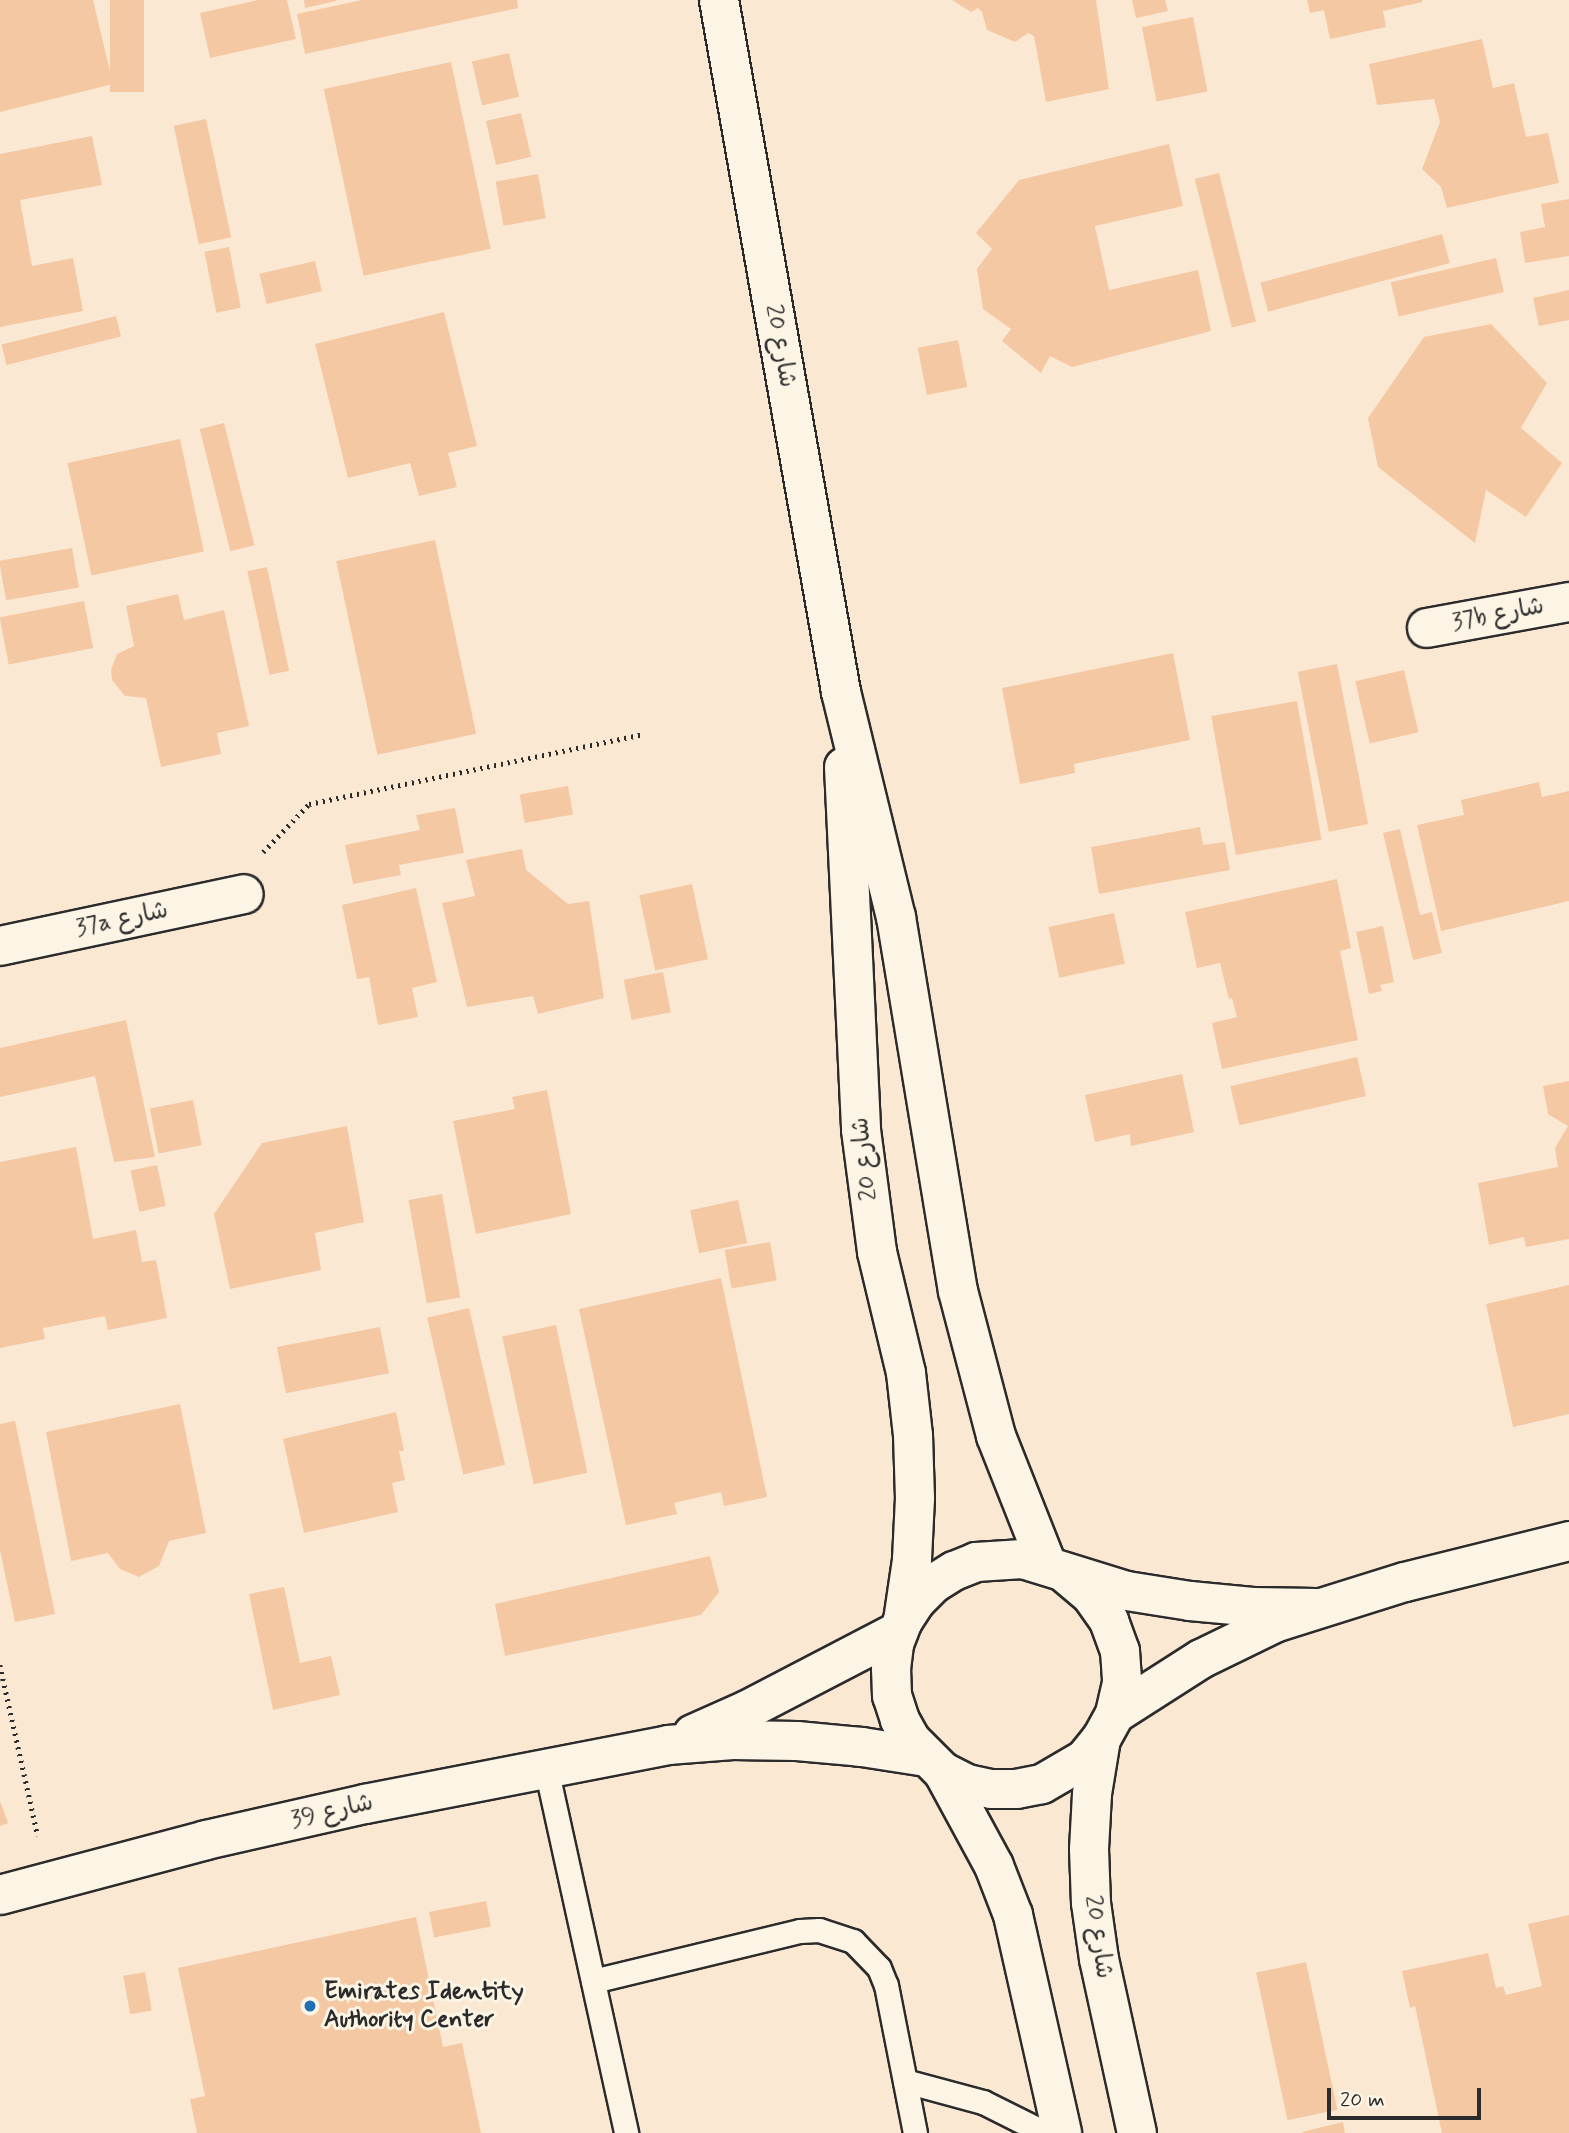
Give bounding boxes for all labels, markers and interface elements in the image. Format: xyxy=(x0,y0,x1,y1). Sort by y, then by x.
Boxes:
street label: شارع 20 xyxy=(759,302,801,390)
street label: 37b شارع xyxy=(1450,592,1546,638)
street label: 37a شارع xyxy=(73,896,171,944)
street label: شارع 20 xyxy=(846,1116,884,1202)
street label: شارع 39 xyxy=(288,1789,376,1835)
street label: شارع 20 xyxy=(1078,1893,1118,1981)
place label: Emirates Identity Authority Center xyxy=(324,1978,516,2034)
marker: Emirates Identity Authority Center xyxy=(302,1998,318,2014)
scale bar xyxy=(1331,2074,1485,2118)
text: 20 m xyxy=(1340,2086,1385,2114)

